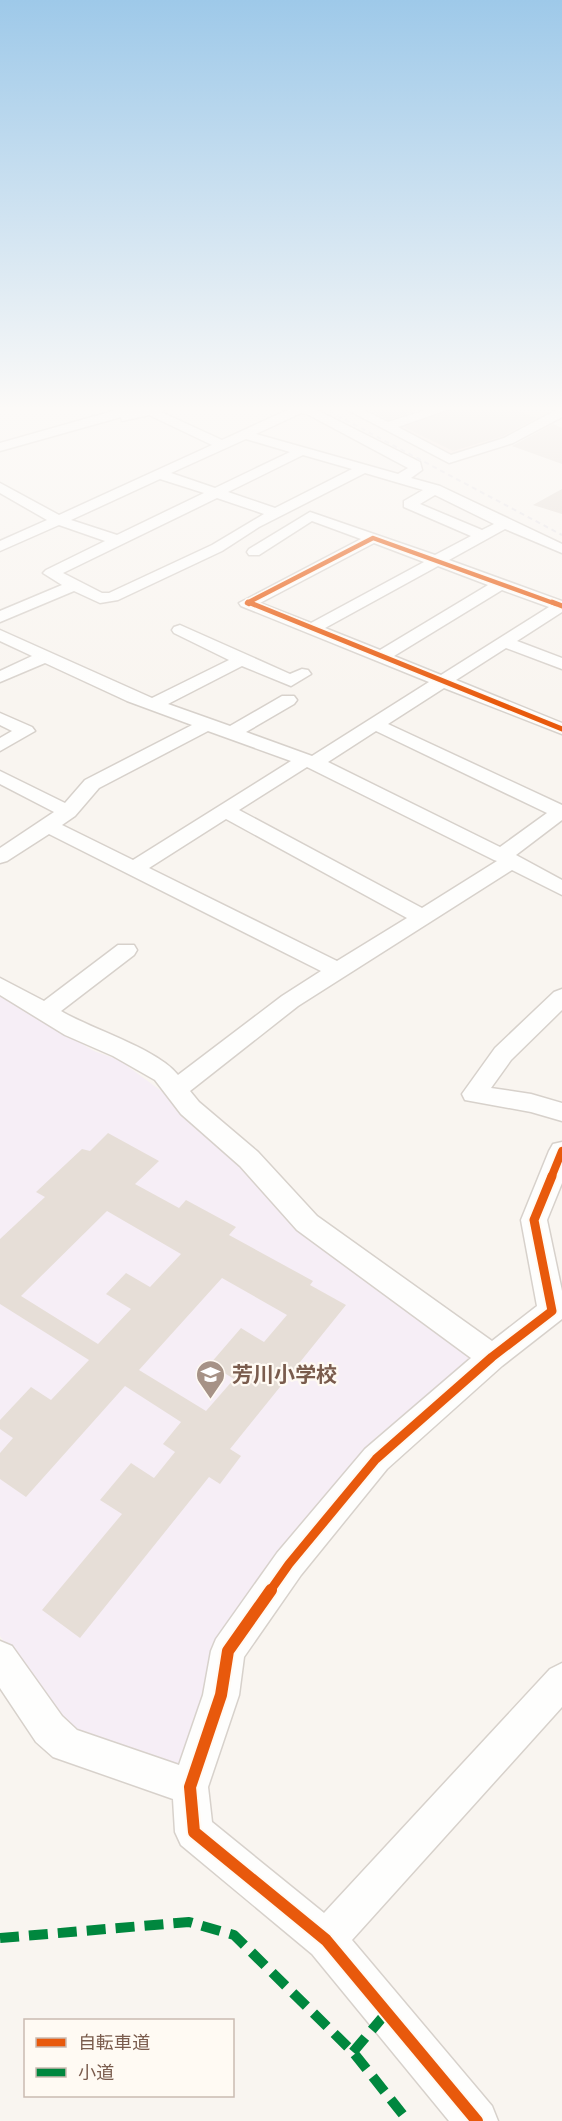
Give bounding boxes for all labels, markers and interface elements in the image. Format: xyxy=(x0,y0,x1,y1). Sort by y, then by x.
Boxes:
school or university icon: 芳川小学校 xyxy=(195,1358,227,1400)
place label: 芳川小学校 xyxy=(232,1360,337,1389)
legend xyxy=(24,2019,234,2097)
text: 自転車道 xyxy=(78,2030,150,2055)
text: 小道 xyxy=(78,2060,114,2085)

